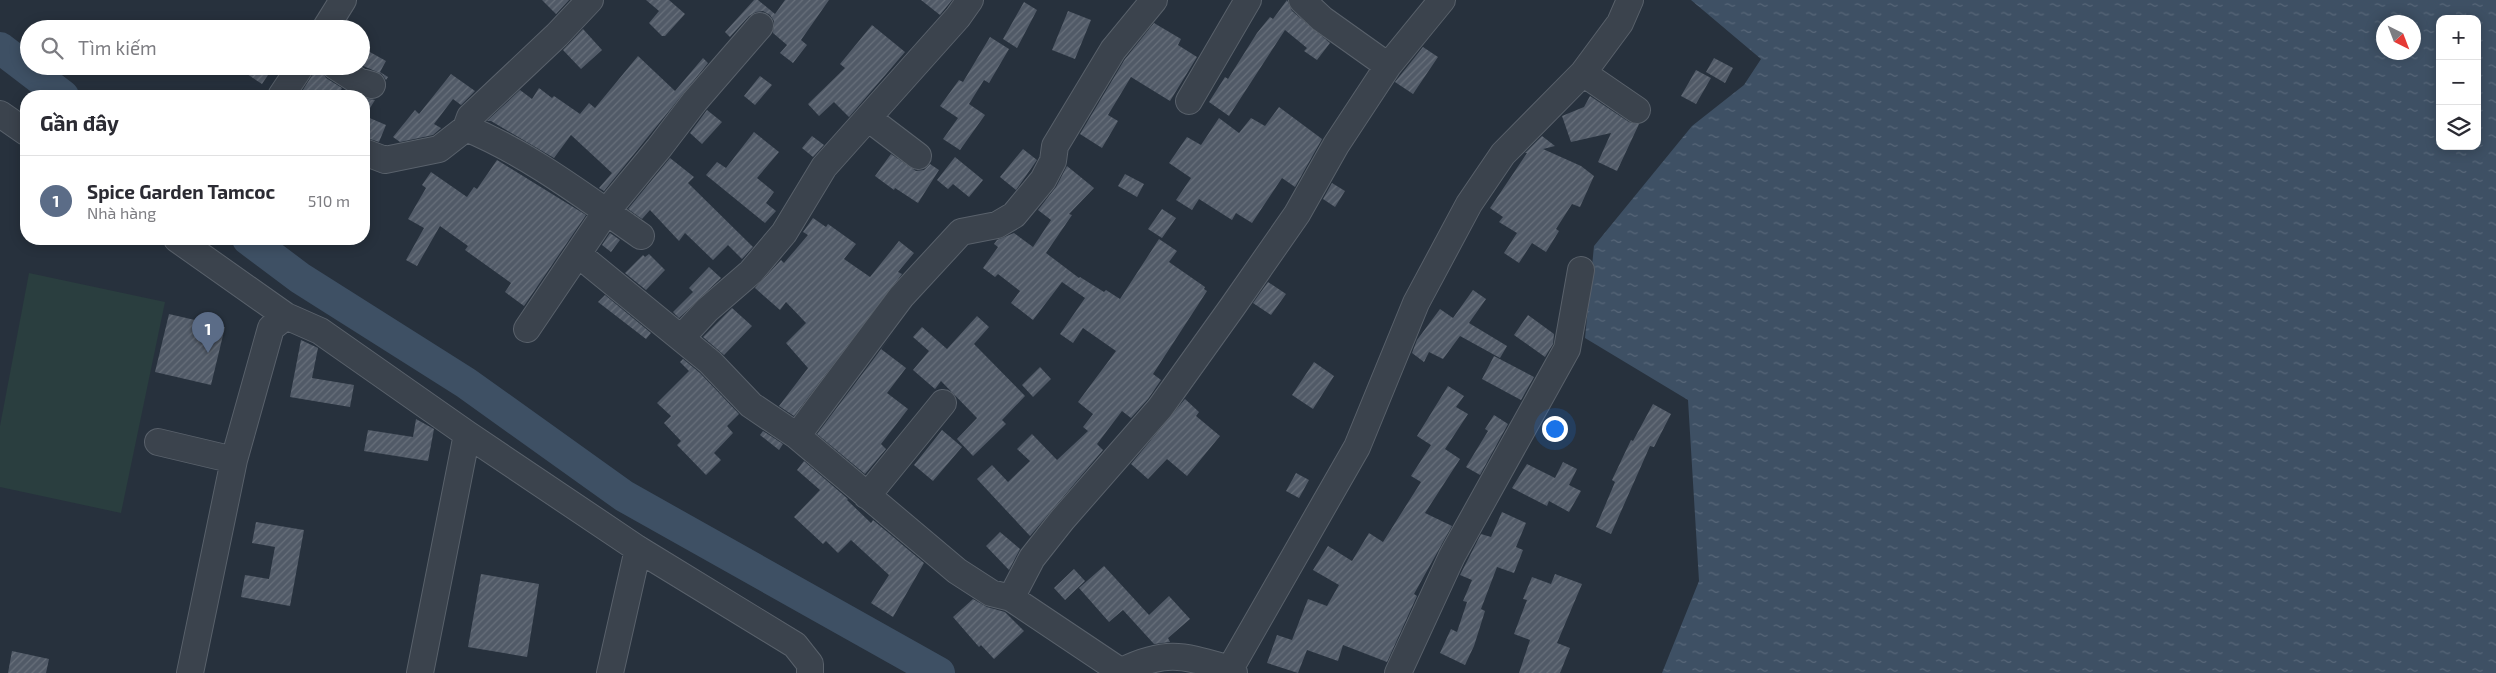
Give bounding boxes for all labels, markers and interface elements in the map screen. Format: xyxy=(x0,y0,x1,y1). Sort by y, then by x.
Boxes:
north arrow xyxy=(2376,15,2421,60)
map controls xyxy=(2436,15,2481,150)
button: + xyxy=(2436,15,2481,60)
search box xyxy=(20,20,370,75)
icon: search xyxy=(38,34,66,62)
text: Tìm kiếm xyxy=(78,36,157,59)
button: − xyxy=(2436,60,2481,105)
button: layers xyxy=(2436,105,2481,150)
text: Gần đây xyxy=(40,110,119,135)
text: Spice Garden Tamcoc xyxy=(87,180,275,203)
text: 1 xyxy=(53,191,59,210)
text: 510 m xyxy=(308,191,350,210)
text: Nhà hàng xyxy=(87,203,156,222)
pin: 1 xyxy=(192,312,224,353)
your location xyxy=(1542,416,1568,442)

